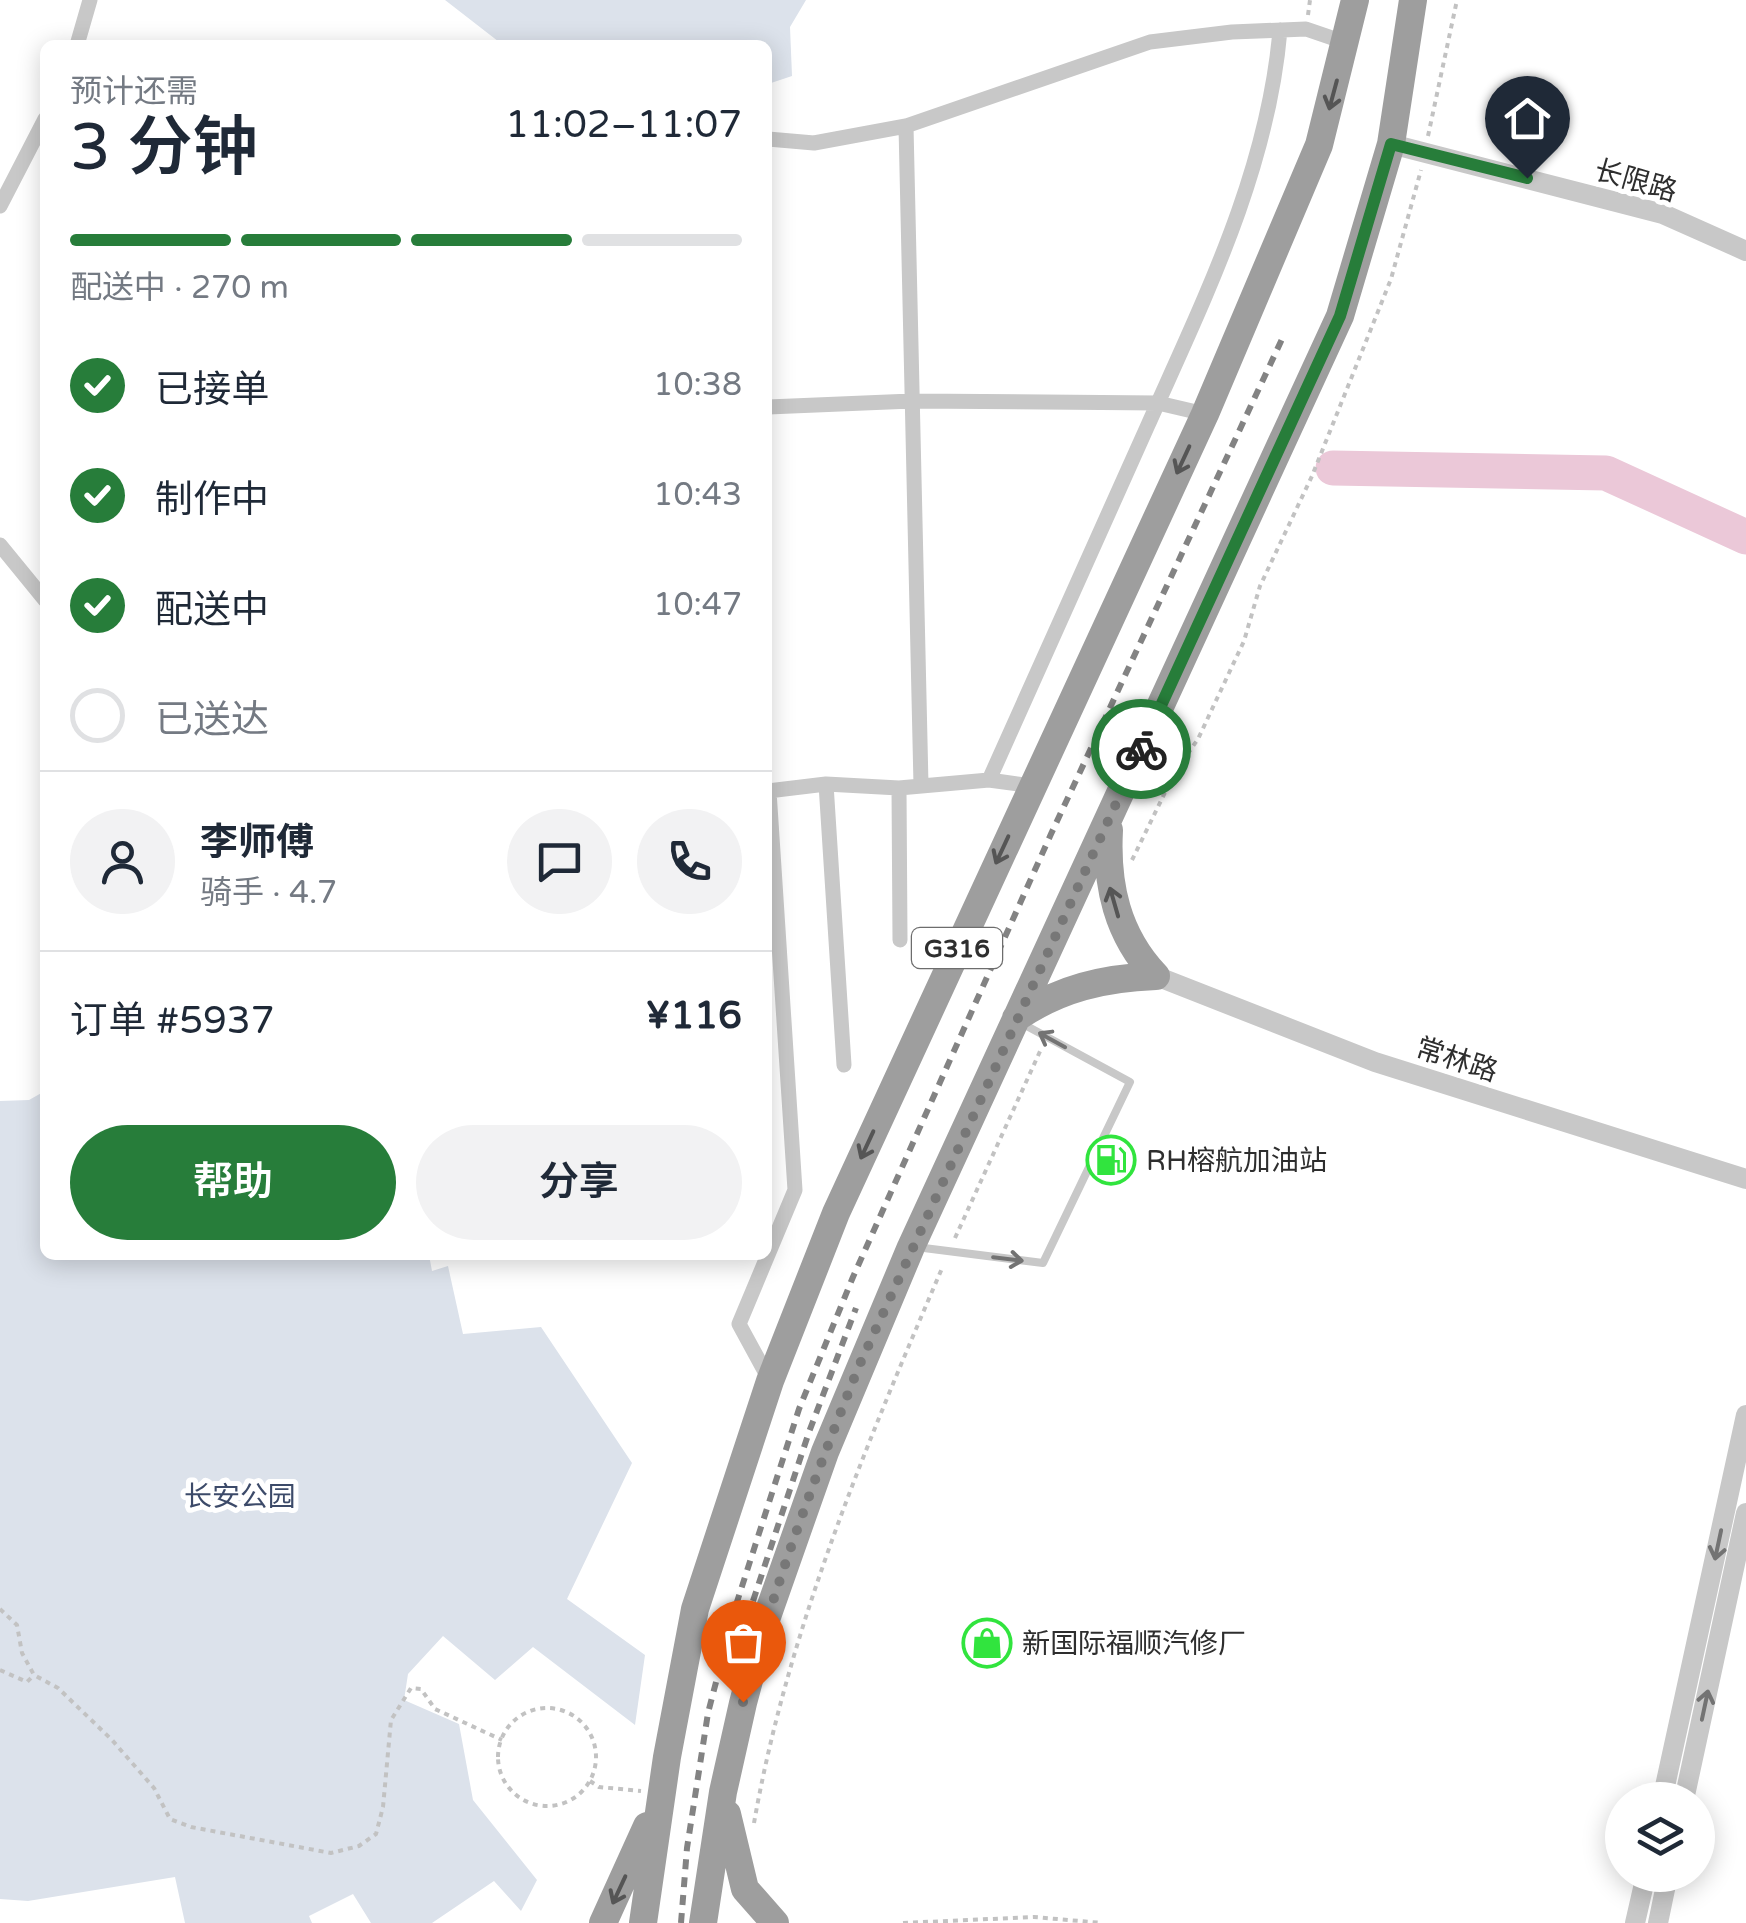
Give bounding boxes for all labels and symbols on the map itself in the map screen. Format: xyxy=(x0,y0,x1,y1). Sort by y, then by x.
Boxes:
pin xyxy=(1485,76,1570,179)
one-way arrow xyxy=(1323,79,1341,110)
street label: 长限路 xyxy=(1591,153,1681,209)
one-way arrow xyxy=(1173,444,1192,474)
courier xyxy=(1091,699,1191,799)
one-way arrow xyxy=(992,834,1010,865)
one-way arrow xyxy=(1104,887,1123,918)
road number: G316 xyxy=(912,928,1002,968)
one-way arrow xyxy=(1038,1029,1068,1049)
street label: 常林路 xyxy=(1411,1031,1502,1089)
one-way arrow xyxy=(857,1130,875,1160)
fuel station icon: RH榕航加油站 xyxy=(1085,1134,1137,1186)
place label: RH榕航加油站 xyxy=(1146,1144,1327,1178)
one-way arrow xyxy=(992,1250,1024,1269)
park label: 长安公园 xyxy=(184,1480,296,1514)
one-way arrow xyxy=(1707,1528,1726,1560)
pin xyxy=(701,1600,786,1703)
shop icon: 新国际福顺汽修厂 xyxy=(961,1617,1013,1669)
place label: 新国际福顺汽修厂 xyxy=(1022,1627,1246,1661)
one-way arrow xyxy=(1697,1690,1715,1722)
one-way arrow xyxy=(608,1874,627,1904)

